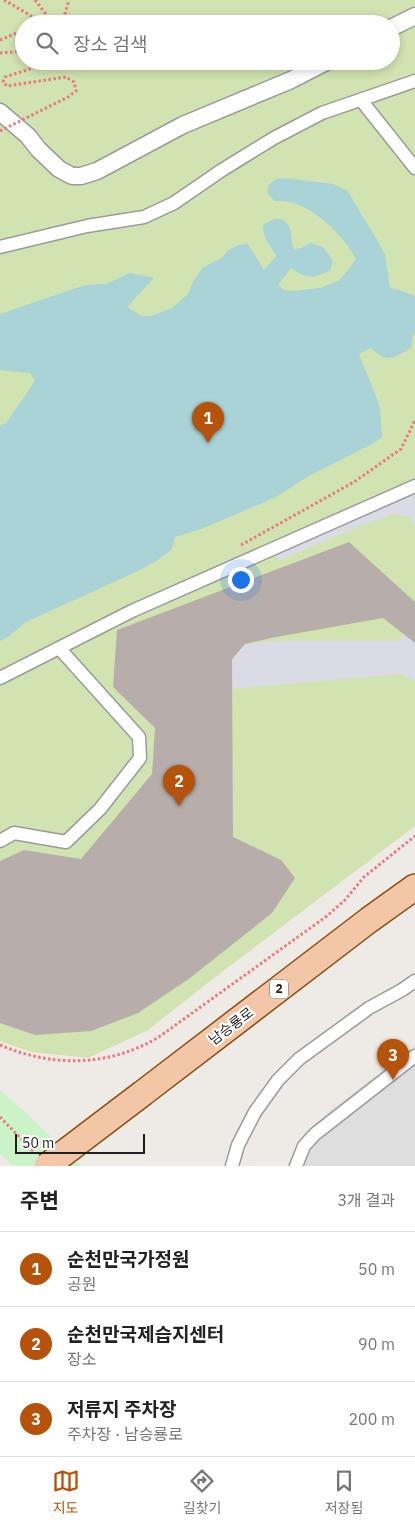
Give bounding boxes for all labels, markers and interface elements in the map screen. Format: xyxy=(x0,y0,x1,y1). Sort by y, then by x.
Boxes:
search box xyxy=(15,15,400,70)
icon: search xyxy=(33,29,61,57)
text: 장소 검색 xyxy=(73,32,147,56)
pin: 1 xyxy=(192,402,224,443)
your location xyxy=(228,567,254,593)
pin: 2 xyxy=(163,765,195,806)
road number: 2 xyxy=(270,980,288,999)
street label: 남승룡로 xyxy=(205,1003,257,1049)
pin: 3 xyxy=(377,1039,409,1080)
scale bar xyxy=(15,1131,145,1154)
text: 50 m xyxy=(22,1134,54,1152)
text: 주변 xyxy=(20,1186,59,1214)
text: 3개 결과 xyxy=(337,1190,395,1210)
text: 순천만국가정원 xyxy=(67,1247,189,1271)
text: 1 xyxy=(31,1259,41,1279)
text: 50 m xyxy=(358,1259,395,1279)
text: 공원 xyxy=(67,1274,96,1294)
text: 순천만국제습지센터 xyxy=(67,1322,224,1346)
text: 2 xyxy=(31,1334,41,1354)
text: 90 m xyxy=(358,1334,395,1354)
text: 장소 xyxy=(67,1349,96,1369)
text: 저류지 주차장 xyxy=(67,1397,176,1421)
text: 3 xyxy=(31,1409,41,1429)
text: 200 m xyxy=(348,1409,395,1429)
text: 주차장 · 남승룡로 xyxy=(67,1424,183,1444)
tab: 지도 xyxy=(52,1467,80,1517)
tab: 길찾기 xyxy=(183,1467,221,1517)
tab: 저장됨 xyxy=(325,1467,363,1517)

